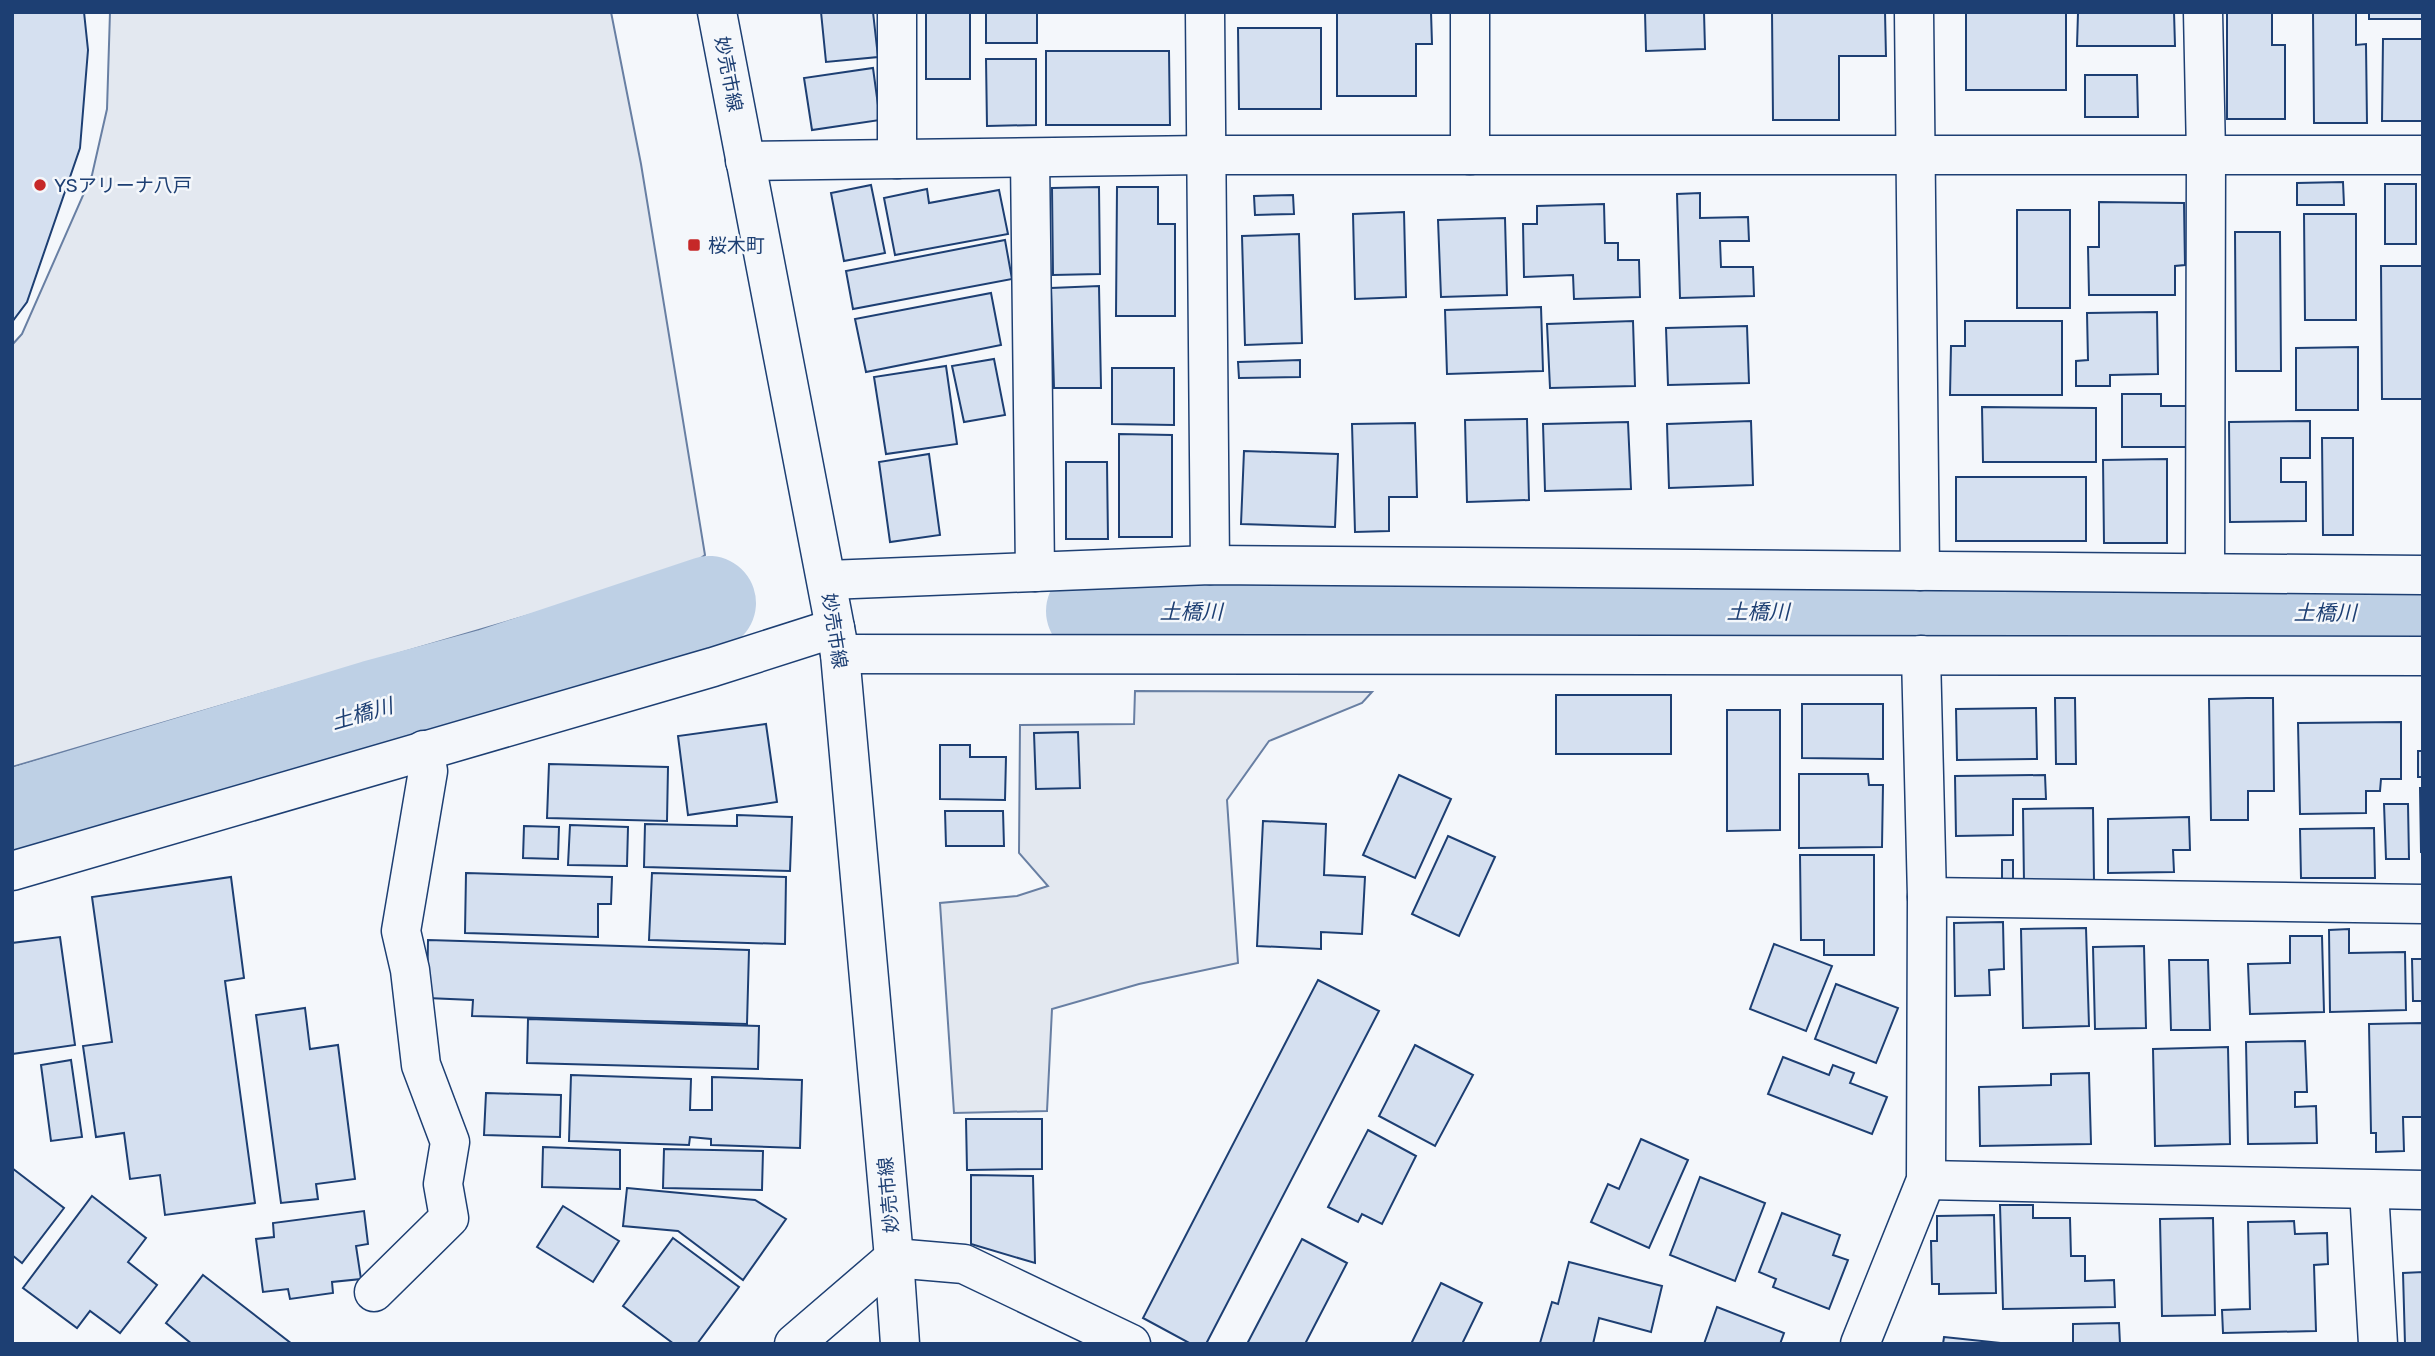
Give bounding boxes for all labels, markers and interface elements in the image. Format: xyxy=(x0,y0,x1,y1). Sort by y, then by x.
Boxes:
street label: 妙売市線 xyxy=(710,35,747,114)
place label: YSアリーナ八戸 xyxy=(54,174,192,197)
marker: YSアリーナ八戸 xyxy=(32,177,48,193)
place label: 桜木町 xyxy=(708,234,765,257)
marker: 桜木町 xyxy=(686,237,702,253)
street label: 妙売市線 xyxy=(817,592,852,670)
water label: 土橋川 xyxy=(1160,599,1224,624)
water label: 土橋川 xyxy=(1727,599,1791,624)
water label: 土橋川 xyxy=(2294,600,2358,625)
water label: 土橋川 xyxy=(328,692,398,734)
street label: 妙売市線 xyxy=(874,1156,903,1234)

